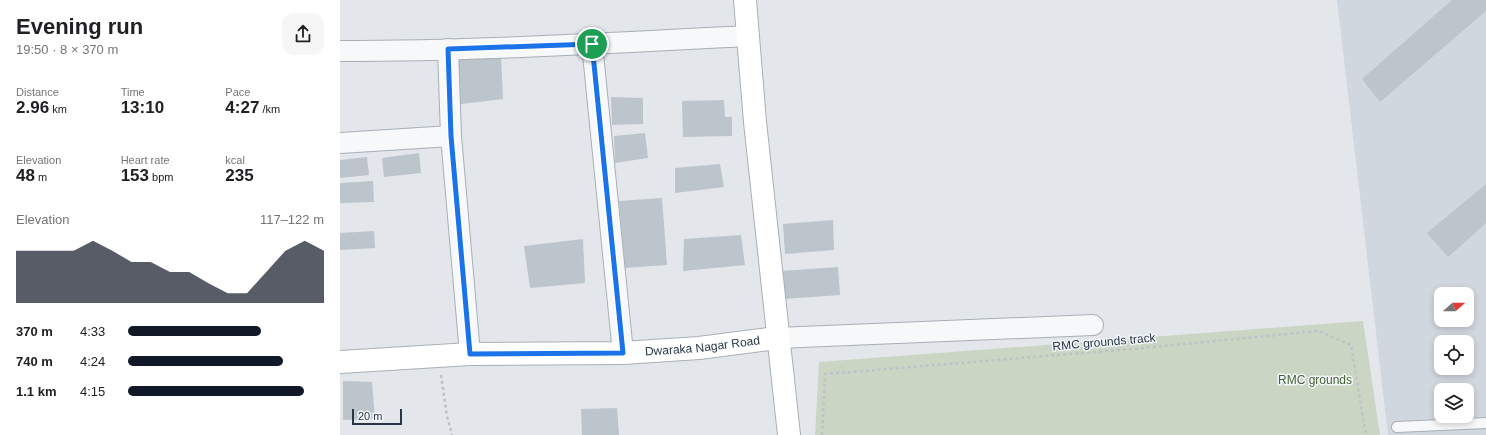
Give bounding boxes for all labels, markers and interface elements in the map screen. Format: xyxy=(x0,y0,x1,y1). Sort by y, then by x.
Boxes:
button: share xyxy=(282,13,324,55)
text: Evening run xyxy=(16,14,143,39)
pin xyxy=(575,27,609,61)
icon: arrive xyxy=(581,33,603,55)
text: 19:50 · 8 × 370 m xyxy=(16,42,118,57)
text: Distance xyxy=(16,86,59,98)
text: Time xyxy=(121,86,145,98)
text: Pace xyxy=(225,86,250,98)
text: 2.96 xyxy=(16,98,49,117)
text: 13:10 xyxy=(121,98,164,117)
text: 4:27 xyxy=(225,98,259,117)
text: km xyxy=(49,103,67,115)
text: /km xyxy=(259,103,280,115)
text: Elevation xyxy=(16,154,61,166)
text: Heart rate xyxy=(121,154,170,166)
text: kcal xyxy=(225,154,245,166)
text: 48 xyxy=(16,166,35,185)
text: 153 xyxy=(121,166,149,185)
text: 235 xyxy=(225,166,254,185)
text: m xyxy=(35,171,47,183)
text: bpm xyxy=(149,171,174,183)
text: Elevation xyxy=(16,212,69,227)
text: 117–122 m xyxy=(260,212,324,227)
north arrow xyxy=(1434,287,1474,327)
map controls xyxy=(1434,287,1474,423)
text: 370 m xyxy=(16,324,53,339)
text: 4:33 xyxy=(80,324,105,339)
street label: RMC grounds track xyxy=(1052,330,1157,353)
street label: Dwaraka Nagar Road xyxy=(644,333,761,359)
button: locate xyxy=(1434,335,1474,375)
text: 740 m xyxy=(16,354,53,369)
text: 4:24 xyxy=(80,354,105,369)
park label: RMC grounds xyxy=(1278,373,1352,387)
button: layers xyxy=(1434,383,1474,423)
text: 1.1 km xyxy=(16,384,56,399)
text: 4:15 xyxy=(80,384,105,399)
scale bar xyxy=(352,407,402,426)
text: 20 m xyxy=(358,410,382,422)

